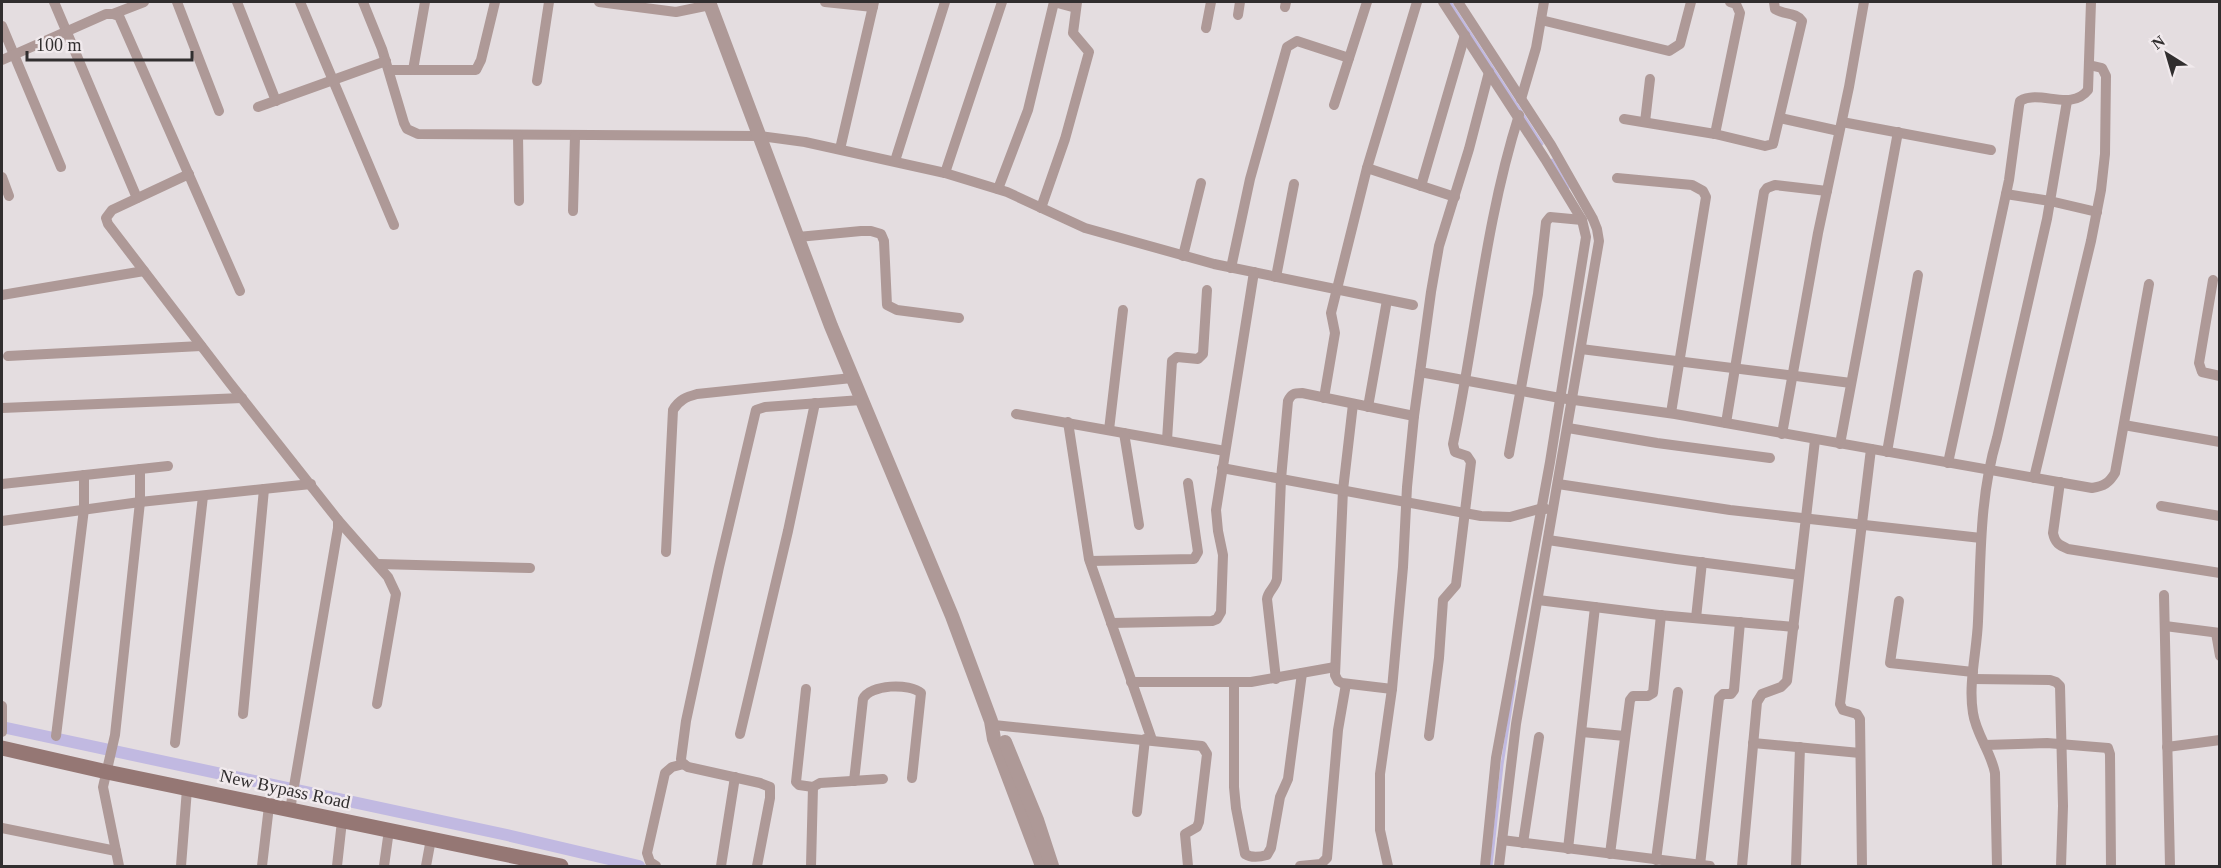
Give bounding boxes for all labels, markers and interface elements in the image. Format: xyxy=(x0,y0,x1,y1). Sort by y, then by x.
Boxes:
scale bar xyxy=(27,24,192,62)
north arrow xyxy=(2137,24,2197,84)
text: N xyxy=(2149,32,2168,53)
text: 100 m xyxy=(36,35,82,55)
street label: New Bypass Road xyxy=(218,765,352,813)

